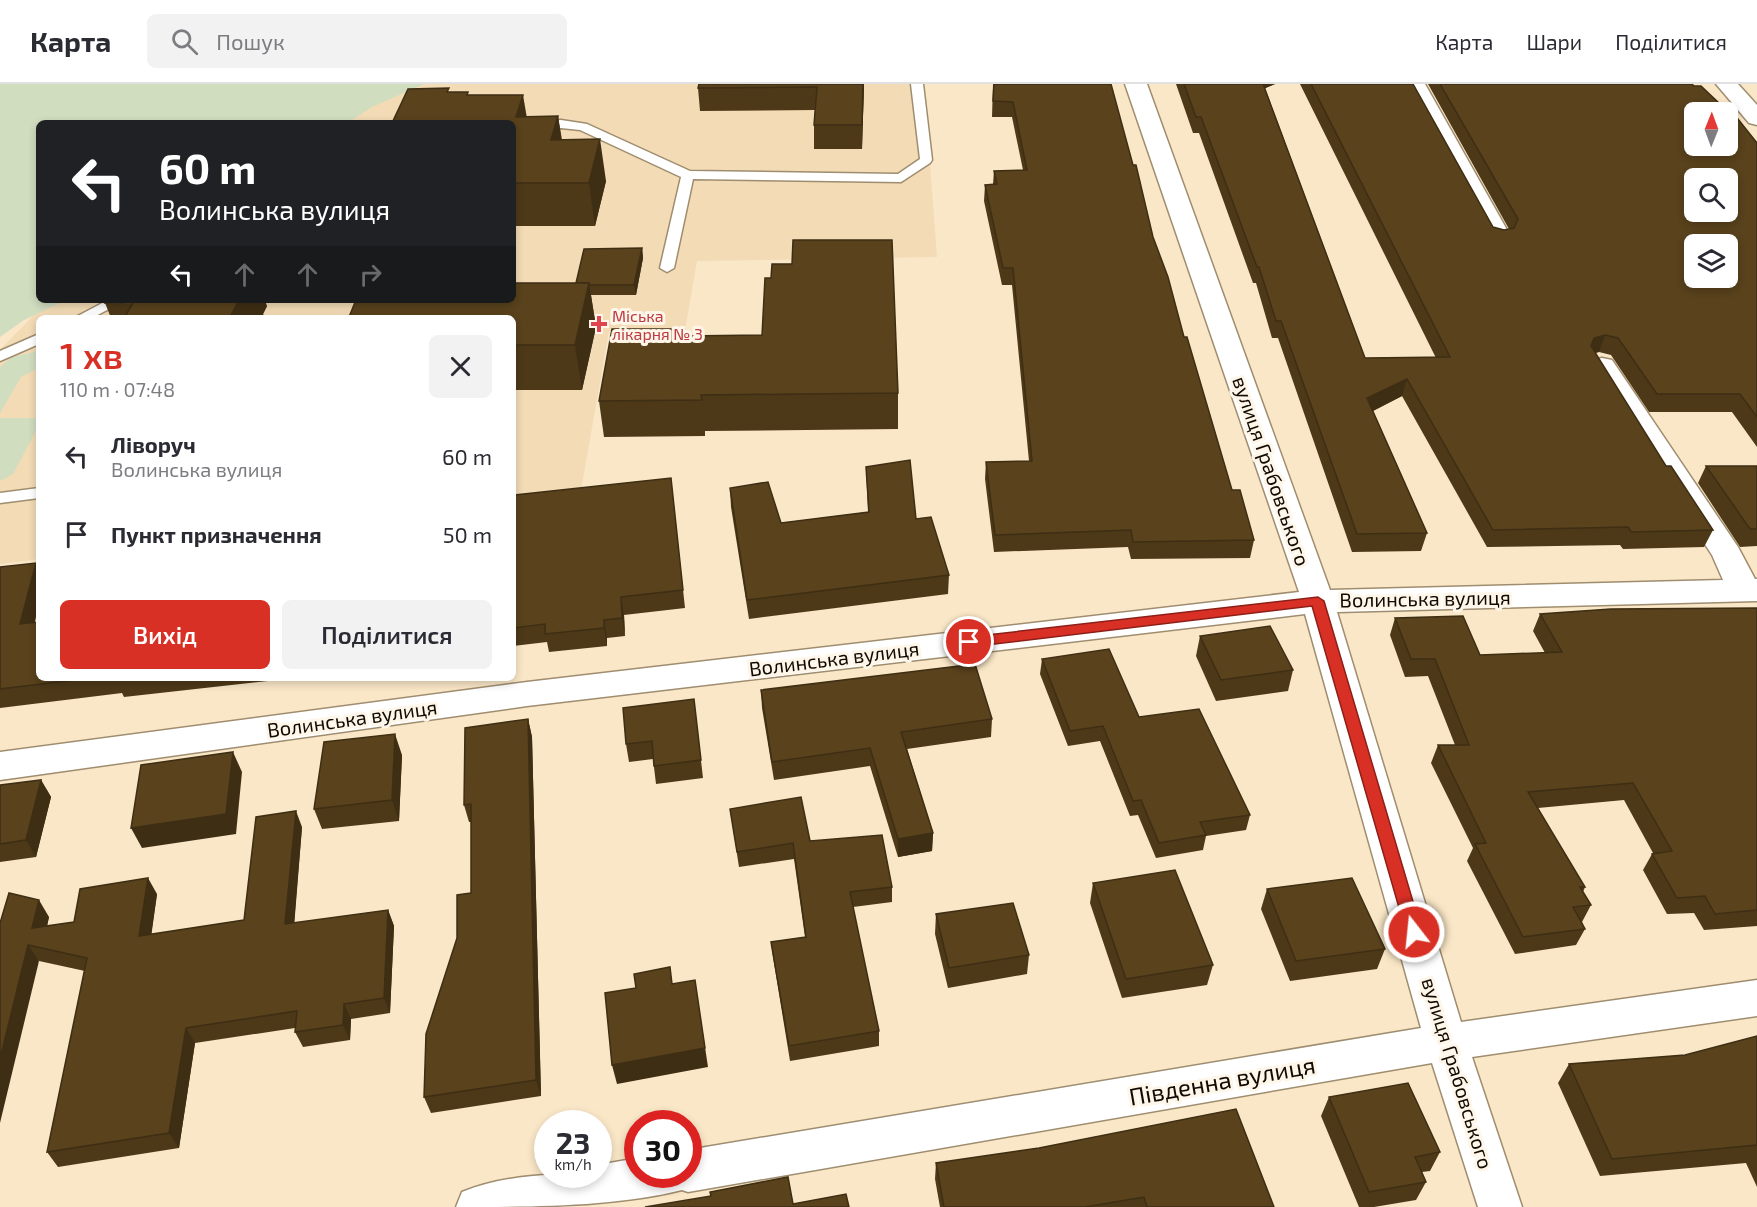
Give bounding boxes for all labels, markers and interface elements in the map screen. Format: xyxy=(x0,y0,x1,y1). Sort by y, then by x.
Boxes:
search box xyxy=(147,14,567,68)
text: Карта xyxy=(30,24,111,58)
icon: search xyxy=(168,25,201,58)
text: Пошук xyxy=(216,28,285,54)
text: Карта xyxy=(1435,29,1493,54)
text: Шари xyxy=(1526,29,1582,54)
text: Поділитися xyxy=(1615,29,1727,54)
north arrow xyxy=(1684,102,1738,156)
map controls xyxy=(1684,102,1738,288)
text: 60 m xyxy=(159,142,256,192)
icon: left xyxy=(60,144,138,222)
button: search xyxy=(1684,168,1738,222)
text: Волинська вулиця xyxy=(159,193,390,225)
button: layers xyxy=(1684,234,1738,288)
icon: left xyxy=(165,258,198,291)
icon: ahead xyxy=(228,258,261,291)
icon: ahead xyxy=(291,258,324,291)
icon: right xyxy=(354,258,387,291)
place label: Міська лікарня № 3 xyxy=(612,306,703,343)
marker: Міська лікарня № 3 xyxy=(590,315,608,333)
text: 1 хв xyxy=(60,333,123,376)
button: close xyxy=(429,335,492,398)
street label: вулиця Грабовського xyxy=(1227,373,1316,569)
text: 110 m · 07:48 xyxy=(60,377,175,401)
text: Ліворуч xyxy=(111,431,196,457)
icon: left xyxy=(60,440,93,473)
text: 60 m xyxy=(442,443,492,469)
text: Волинська вулиця xyxy=(111,457,282,481)
icon: arrive xyxy=(60,518,93,551)
text: Пункт призначення xyxy=(111,521,322,547)
text: 50 m xyxy=(443,521,492,547)
street label: Волинська вулиця xyxy=(1339,585,1511,612)
button: Вихід xyxy=(60,600,270,669)
button: Поділитися xyxy=(282,600,492,669)
pin xyxy=(943,616,994,667)
icon: arrive xyxy=(952,625,985,658)
street label: Волинська вулиця xyxy=(748,636,921,681)
street label: Волинська вулиця xyxy=(266,694,439,743)
position arrow xyxy=(1382,900,1446,964)
street label: вулиця Грабовського xyxy=(1417,974,1499,1172)
street label: Південна вулиця xyxy=(1127,1049,1318,1112)
speed limit sign: 30 xyxy=(624,1110,702,1188)
text: 23 xyxy=(556,1124,590,1160)
text: km/h xyxy=(554,1155,592,1173)

